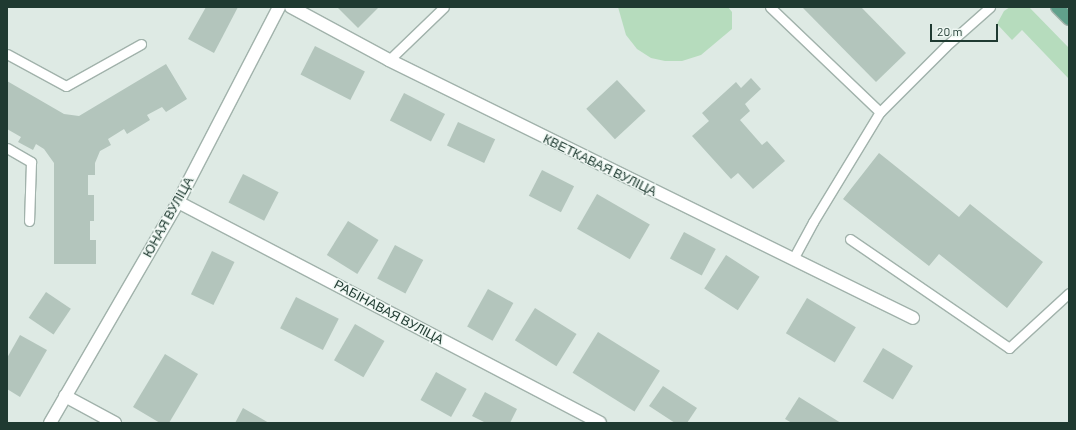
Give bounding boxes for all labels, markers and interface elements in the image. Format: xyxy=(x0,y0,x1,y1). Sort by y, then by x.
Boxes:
scale bar xyxy=(932,16,1000,42)
text: 20 m xyxy=(937,24,963,38)
street label: КВЕТКАВАЯ ВУЛІЦА xyxy=(541,131,659,199)
street label: ЮНАЯ ВУЛІЦА xyxy=(139,174,197,260)
street label: РАБІНАВАЯ ВУЛІЦА xyxy=(331,276,447,348)

